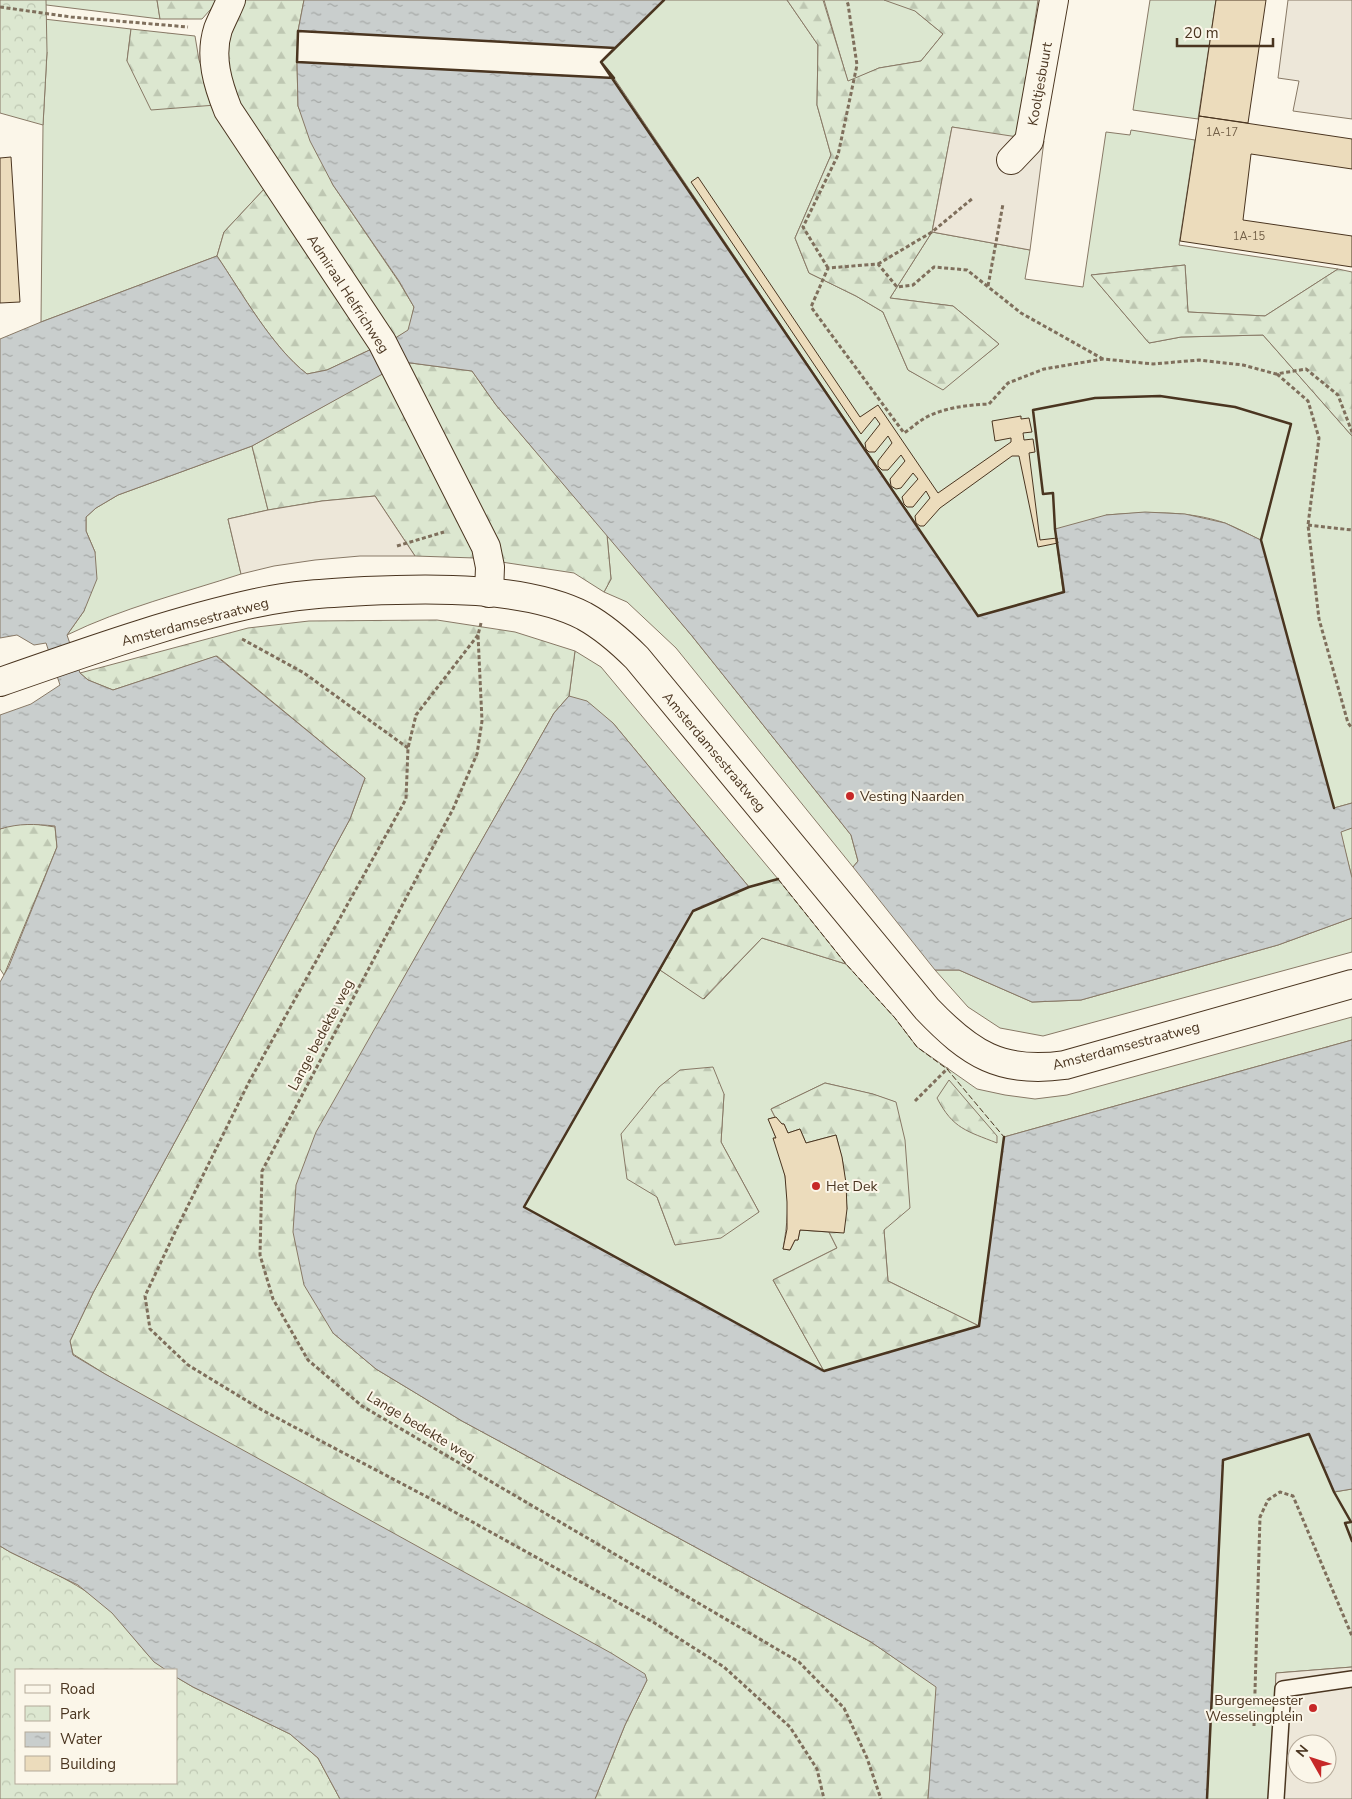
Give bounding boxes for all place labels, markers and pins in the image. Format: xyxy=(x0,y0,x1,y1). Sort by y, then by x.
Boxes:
place label: Vesting Naarden xyxy=(859,787,965,806)
marker: Vesting Naarden xyxy=(844,790,856,802)
place label: Het Dek xyxy=(826,1177,878,1196)
marker: Het Dek xyxy=(810,1180,822,1192)
place label: Burgemeester Wesselingplein xyxy=(1206,1691,1303,1726)
marker: Burgemeester Wesselingplein xyxy=(1307,1702,1319,1714)

